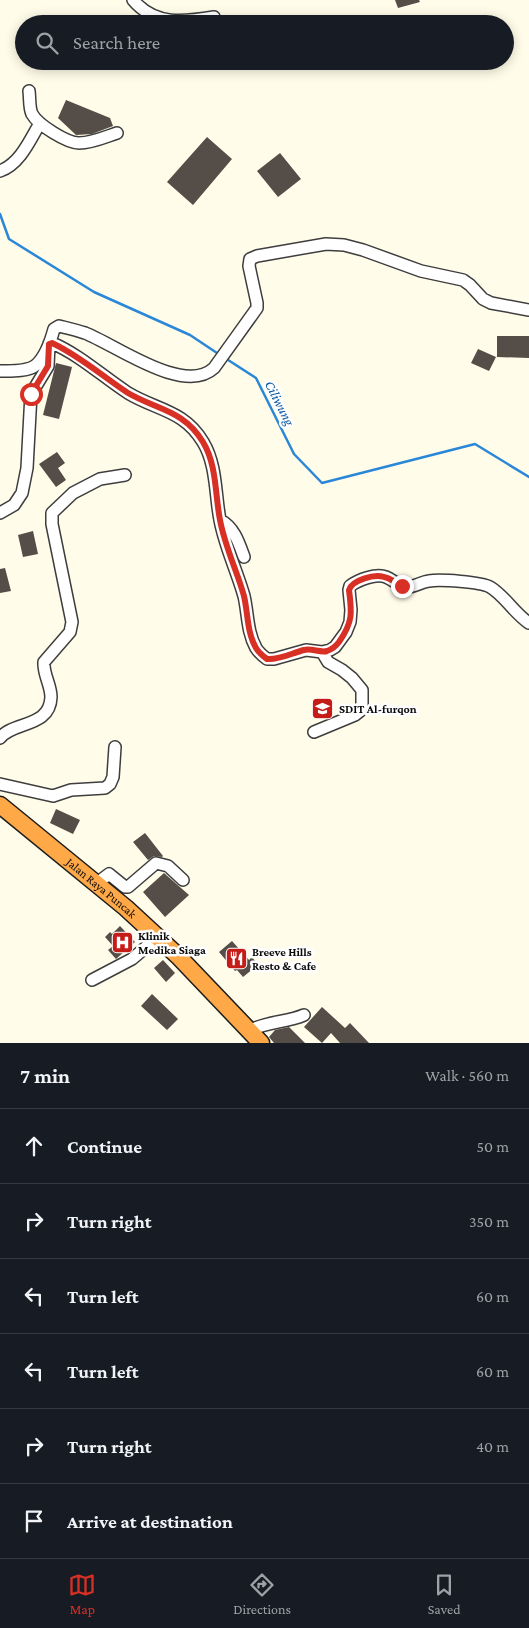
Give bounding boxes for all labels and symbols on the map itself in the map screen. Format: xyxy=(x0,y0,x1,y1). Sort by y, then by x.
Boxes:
water label: Ciliwung xyxy=(262,378,298,429)
route start xyxy=(20,383,43,406)
route end xyxy=(391,575,414,598)
school or university icon: SDIT Al-furqon xyxy=(311,697,335,721)
place label: SDIT Al-furqon xyxy=(339,702,417,716)
street label: Jalan Raya Puncak xyxy=(63,854,140,921)
place label: Klinik Medika Siaga xyxy=(138,929,206,957)
hospital icon: Klinik Medika Siaga xyxy=(110,931,134,955)
place label: Breeve Hills Resto & Cafe xyxy=(252,945,317,973)
restaurant icon: Breeve Hills Resto & Cafe xyxy=(224,947,248,971)

